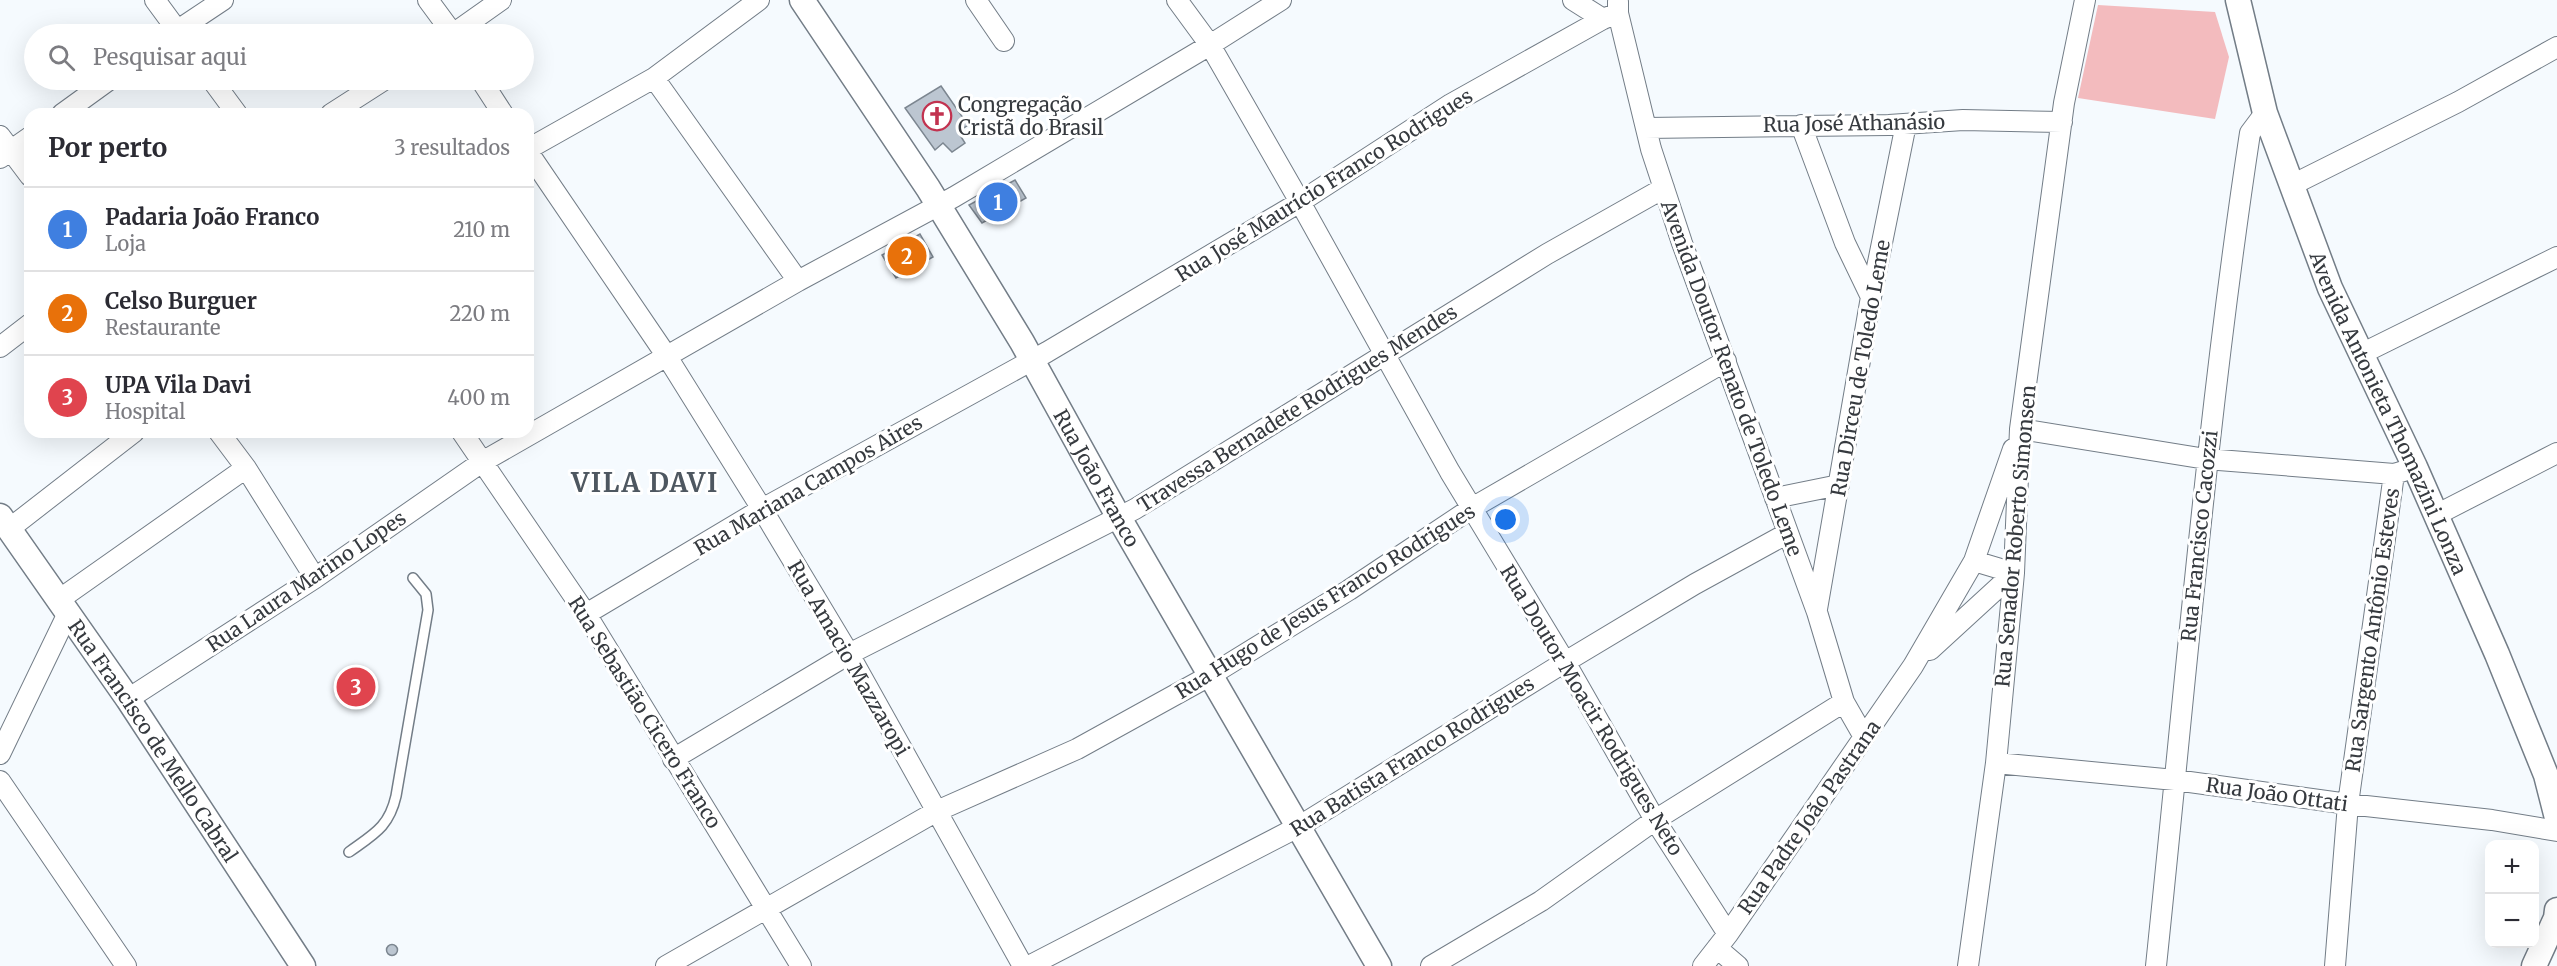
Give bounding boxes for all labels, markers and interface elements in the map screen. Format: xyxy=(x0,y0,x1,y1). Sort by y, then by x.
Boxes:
search box xyxy=(24,24,534,90)
icon: search xyxy=(45,41,78,74)
text: Pesquisar aqui xyxy=(93,43,247,71)
street label: Rua José Maurício Franco Rodrigues xyxy=(1171,83,1477,287)
place label: Congregação Cristã do Brasil xyxy=(958,92,1103,140)
church icon: Congregação Cristã do Brasil xyxy=(921,100,953,132)
street label: Rua José Athanásio xyxy=(1763,109,1946,137)
text: Por perto xyxy=(48,131,167,164)
text: 3 resultados xyxy=(394,135,510,160)
pin: 1 xyxy=(978,180,1018,224)
street label: Avenida Doutor Renato de Toledo Leme xyxy=(1655,196,1808,559)
text: Padaria João Franco xyxy=(105,203,319,231)
text: 1 xyxy=(63,217,72,242)
text: 210 m xyxy=(453,217,510,242)
text: Loja xyxy=(105,231,146,256)
pin: 2 xyxy=(888,234,926,278)
street label: Rua Dirceu de Toledo Leme xyxy=(1825,238,1895,498)
street label: Avenida Antonieta Thomazini Lonza xyxy=(2305,247,2473,579)
text: Celso Burguer xyxy=(105,287,257,315)
street label: Travessa Bernadete Rodrigues Mendes xyxy=(1133,299,1461,517)
text: 2 xyxy=(62,301,73,326)
text: 220 m xyxy=(450,301,510,326)
text: Restaurante xyxy=(105,315,220,340)
text: UPA Vila Davi xyxy=(105,371,251,399)
street label: Rua Senador Roberto Simonsen xyxy=(1989,384,2041,688)
text: 3 xyxy=(62,385,73,410)
text: 400 m xyxy=(447,385,510,410)
text: Hospital xyxy=(105,399,185,424)
street label: Rua João Franco xyxy=(1049,405,1146,551)
street label: Rua Mariana Campos Aires xyxy=(690,409,926,561)
street label: Rua Francisco Cacozzi xyxy=(2175,429,2223,643)
district label: VILA DAVI xyxy=(570,466,719,499)
street label: Rua Sargento Antônio Esteves xyxy=(2340,486,2404,774)
street label: Rua Hugo de Jesus Franco Rodrigues xyxy=(1171,498,1479,704)
street label: Rua Laura Marino Lopes xyxy=(202,505,410,657)
your location xyxy=(1491,505,1520,534)
street label: Rua Amacio Mazzaropi xyxy=(783,556,915,760)
street label: Rua Doutor Moacir Rodrigues Neto xyxy=(1495,560,1689,860)
street label: Rua Sebastião Cicero Franco xyxy=(563,591,727,833)
street label: Rua Francisco de Mello Cabral xyxy=(63,614,244,866)
pin: 3 xyxy=(336,664,376,710)
street label: Rua Batista Franco Rodrigues xyxy=(1285,670,1539,842)
street label: Rua Padre João Pastrana xyxy=(1732,715,1886,919)
street label: Rua João Ottati xyxy=(2204,772,2350,816)
map controls xyxy=(2485,840,2539,948)
button: + xyxy=(2485,840,2539,894)
button: − xyxy=(2485,894,2539,948)

